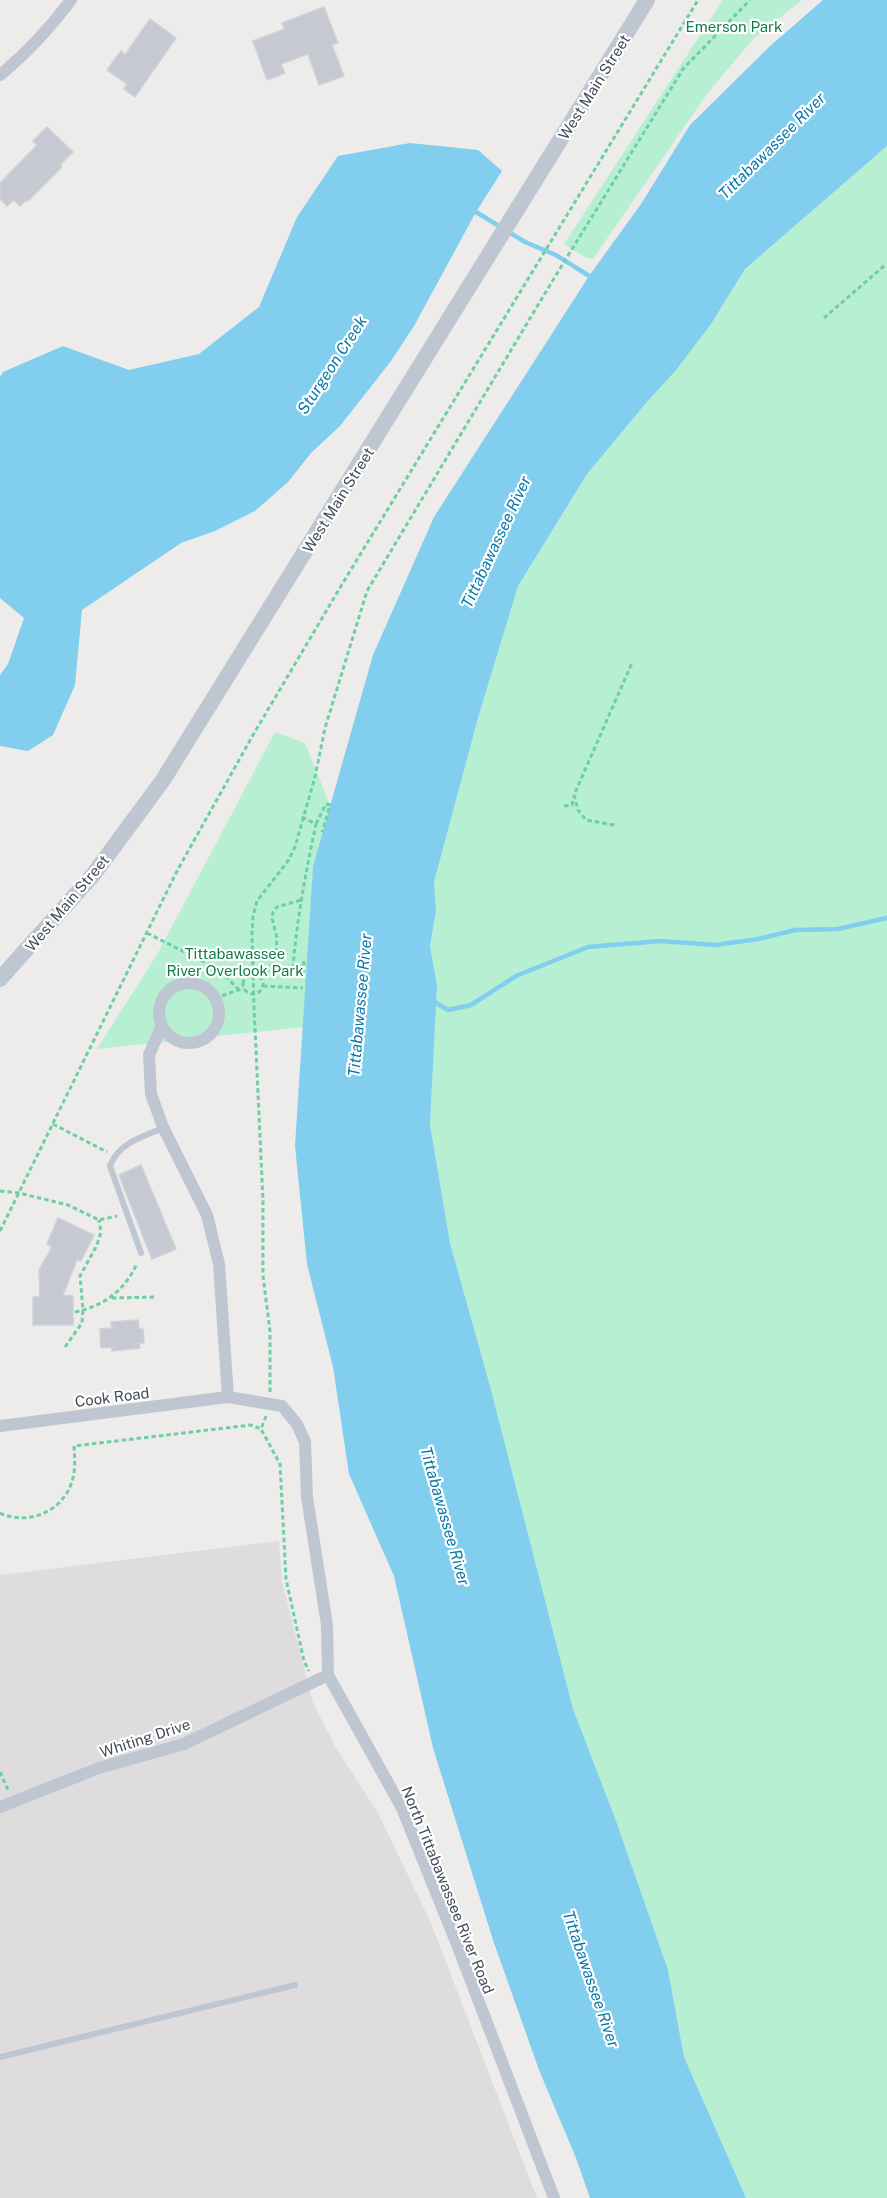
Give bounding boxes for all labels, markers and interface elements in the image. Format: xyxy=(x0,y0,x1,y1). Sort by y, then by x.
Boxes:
park label: Emerson Park xyxy=(686,18,782,35)
street label: West Main Street xyxy=(555,31,633,143)
water label: Tittabawassee River xyxy=(715,88,830,203)
water label: Sturgeon Creek xyxy=(293,312,371,418)
street label: West Main Street xyxy=(299,444,377,556)
water label: Tittabawassee River xyxy=(457,472,535,611)
street label: West Main Street xyxy=(22,851,112,955)
water label: Tittabawassee River xyxy=(344,932,376,1077)
park label: Tittabawassee River Overlook Park xyxy=(166,945,304,979)
street label: Cook Road xyxy=(74,1384,150,1410)
water label: Tittabawassee River xyxy=(416,1444,474,1588)
street label: Whiting Drive xyxy=(98,1715,192,1761)
street label: North Tittabawassee River Road xyxy=(398,1784,498,1996)
water label: Tittabawassee River xyxy=(559,1908,624,2051)

